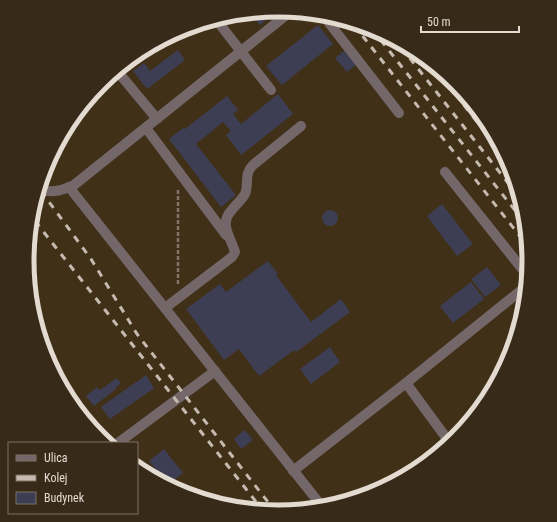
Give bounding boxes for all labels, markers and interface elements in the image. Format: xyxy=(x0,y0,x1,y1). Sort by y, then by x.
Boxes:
scale bar xyxy=(421,8,519,34)
text: 50 m xyxy=(427,15,451,29)
legend xyxy=(8,442,138,514)
text: Ulica xyxy=(44,451,68,465)
text: Kolej xyxy=(44,471,67,485)
text: Budynek xyxy=(44,491,85,505)

